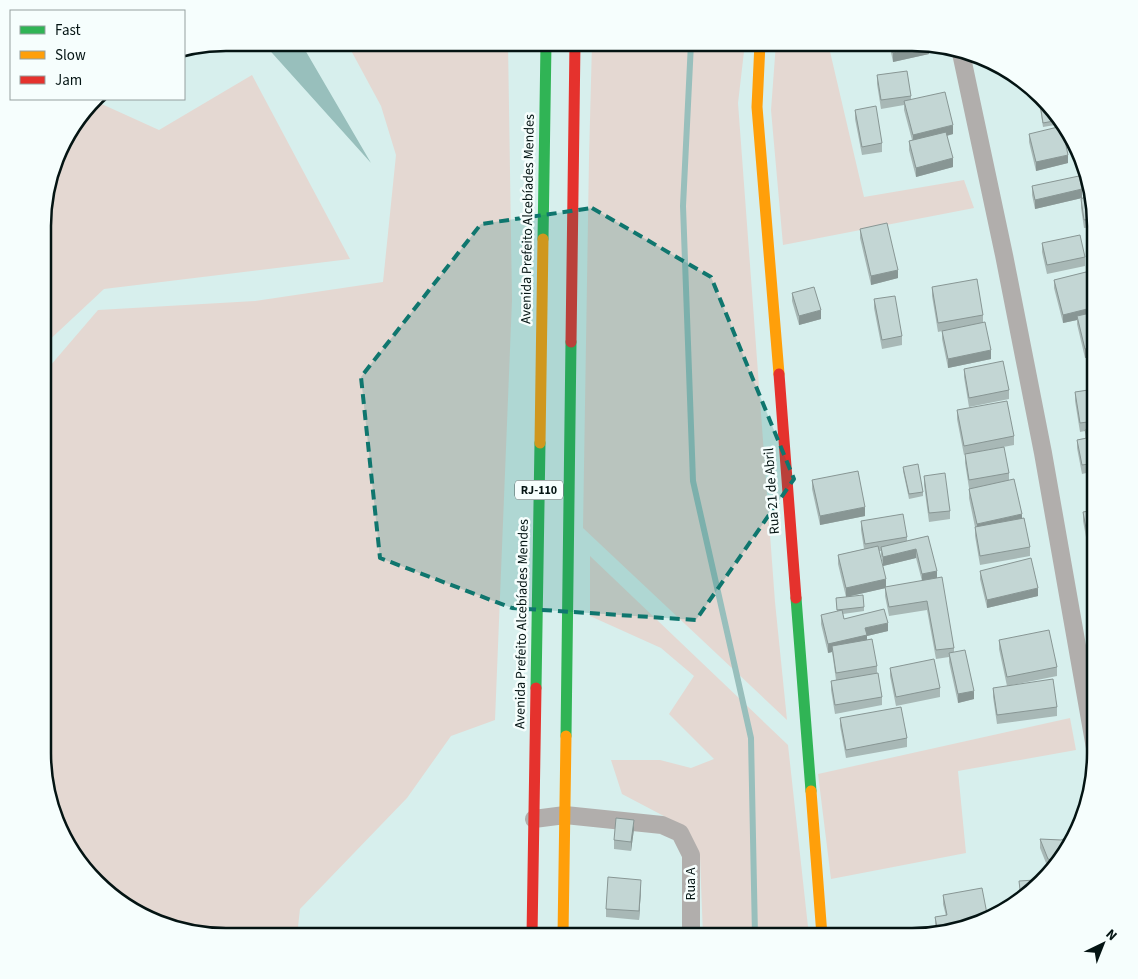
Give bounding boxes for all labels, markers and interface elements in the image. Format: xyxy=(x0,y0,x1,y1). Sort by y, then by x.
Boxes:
legend xyxy=(10,10,185,100)
text: Fast xyxy=(55,20,81,41)
text: Slow xyxy=(55,45,86,66)
text: Jam xyxy=(55,70,82,91)
street label: Avenida Prefeito Alcebíades Mendes xyxy=(516,114,540,324)
street label: Rua 21 de Abril xyxy=(759,447,785,535)
road number: RJ-110 xyxy=(515,480,563,500)
street label: Avenida Prefeito Alcebíades Mendes xyxy=(510,519,534,729)
street label: Rua A xyxy=(681,867,701,901)
north arrow xyxy=(1078,919,1128,969)
text: N xyxy=(1101,925,1121,946)

